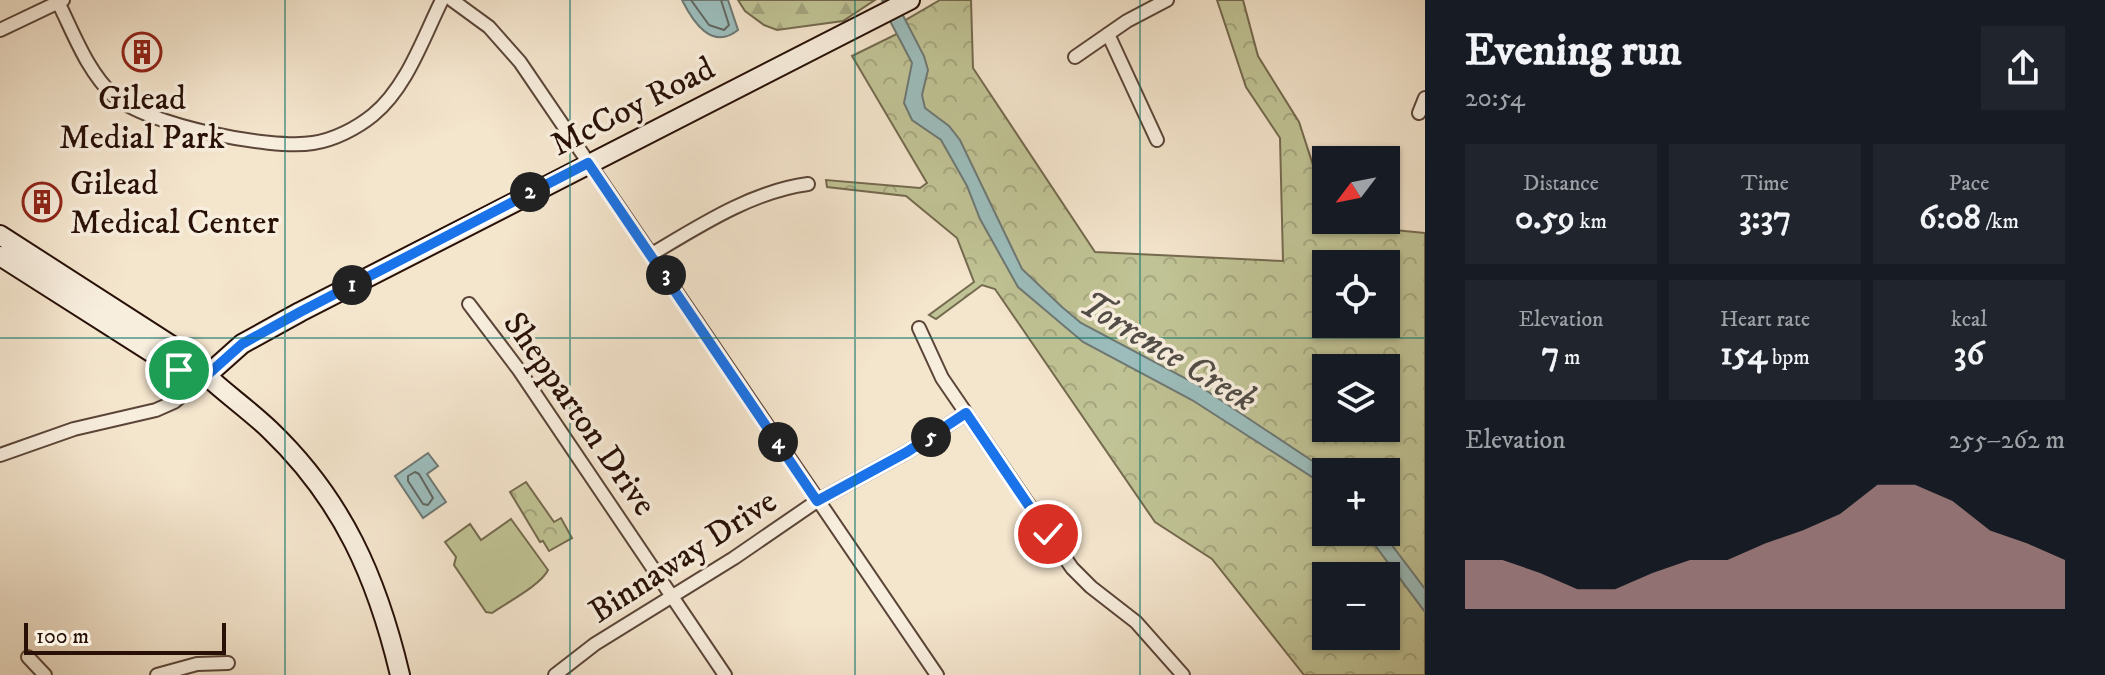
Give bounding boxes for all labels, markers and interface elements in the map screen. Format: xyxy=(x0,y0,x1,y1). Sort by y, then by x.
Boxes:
text: Evening run xyxy=(1465,24,1682,79)
button: share xyxy=(1981,26,2065,110)
building icon: Gilead Medial Park xyxy=(121,31,163,73)
street label: McCoy Road xyxy=(544,48,722,166)
place label: Gilead Medial Park xyxy=(59,78,225,159)
text: 20:54 xyxy=(1465,82,1525,115)
north arrow xyxy=(1312,146,1400,234)
map controls xyxy=(1312,146,1400,650)
place label: Gilead Medical Center xyxy=(70,163,279,244)
text: Distance xyxy=(1523,170,1599,197)
text: Time xyxy=(1741,170,1789,197)
text: Pace xyxy=(1949,170,1989,197)
pin: 2 xyxy=(510,172,550,212)
text: 2 xyxy=(525,178,535,205)
building icon: Gilead Medical Center xyxy=(21,181,63,223)
text: 0.59 xyxy=(1515,197,1575,239)
text: 3:37 xyxy=(1739,197,1791,239)
text: 6:08 xyxy=(1919,197,1981,239)
text: km xyxy=(1575,208,1607,235)
text: /km xyxy=(1981,208,2019,235)
button: locate xyxy=(1312,250,1400,338)
pin: 3 xyxy=(646,255,686,295)
text: 3 xyxy=(662,261,670,288)
pin: 1 xyxy=(332,265,372,305)
text: 1 xyxy=(348,271,356,298)
water label: Torrence Creek xyxy=(1071,282,1264,423)
street label: Shepparton Drive xyxy=(494,304,665,524)
text: Elevation xyxy=(1518,306,1604,333)
text: Heart rate xyxy=(1720,306,1810,333)
text: kcal xyxy=(1951,306,1987,333)
text: 7 xyxy=(1541,333,1559,375)
text: 154 xyxy=(1720,333,1767,375)
text: 36 xyxy=(1954,333,1984,375)
pin xyxy=(145,336,213,404)
text: m xyxy=(1559,344,1581,371)
text: bpm xyxy=(1767,344,1810,371)
icon: arrive xyxy=(157,348,201,392)
button: layers xyxy=(1312,354,1400,442)
pin: 5 xyxy=(911,417,951,457)
pin: 4 xyxy=(758,422,798,462)
text: 5 xyxy=(926,423,936,450)
text: Elevation xyxy=(1465,424,1566,457)
text: 255–262 m xyxy=(1949,424,2065,457)
text: 4 xyxy=(772,428,784,455)
button: + xyxy=(1312,458,1400,546)
street label: Binnaway Drive xyxy=(581,480,785,633)
pin xyxy=(1014,500,1082,568)
icon: check xyxy=(1026,512,1070,556)
button: − xyxy=(1312,562,1400,650)
scale bar xyxy=(24,619,226,655)
text: 100 m xyxy=(36,623,89,650)

